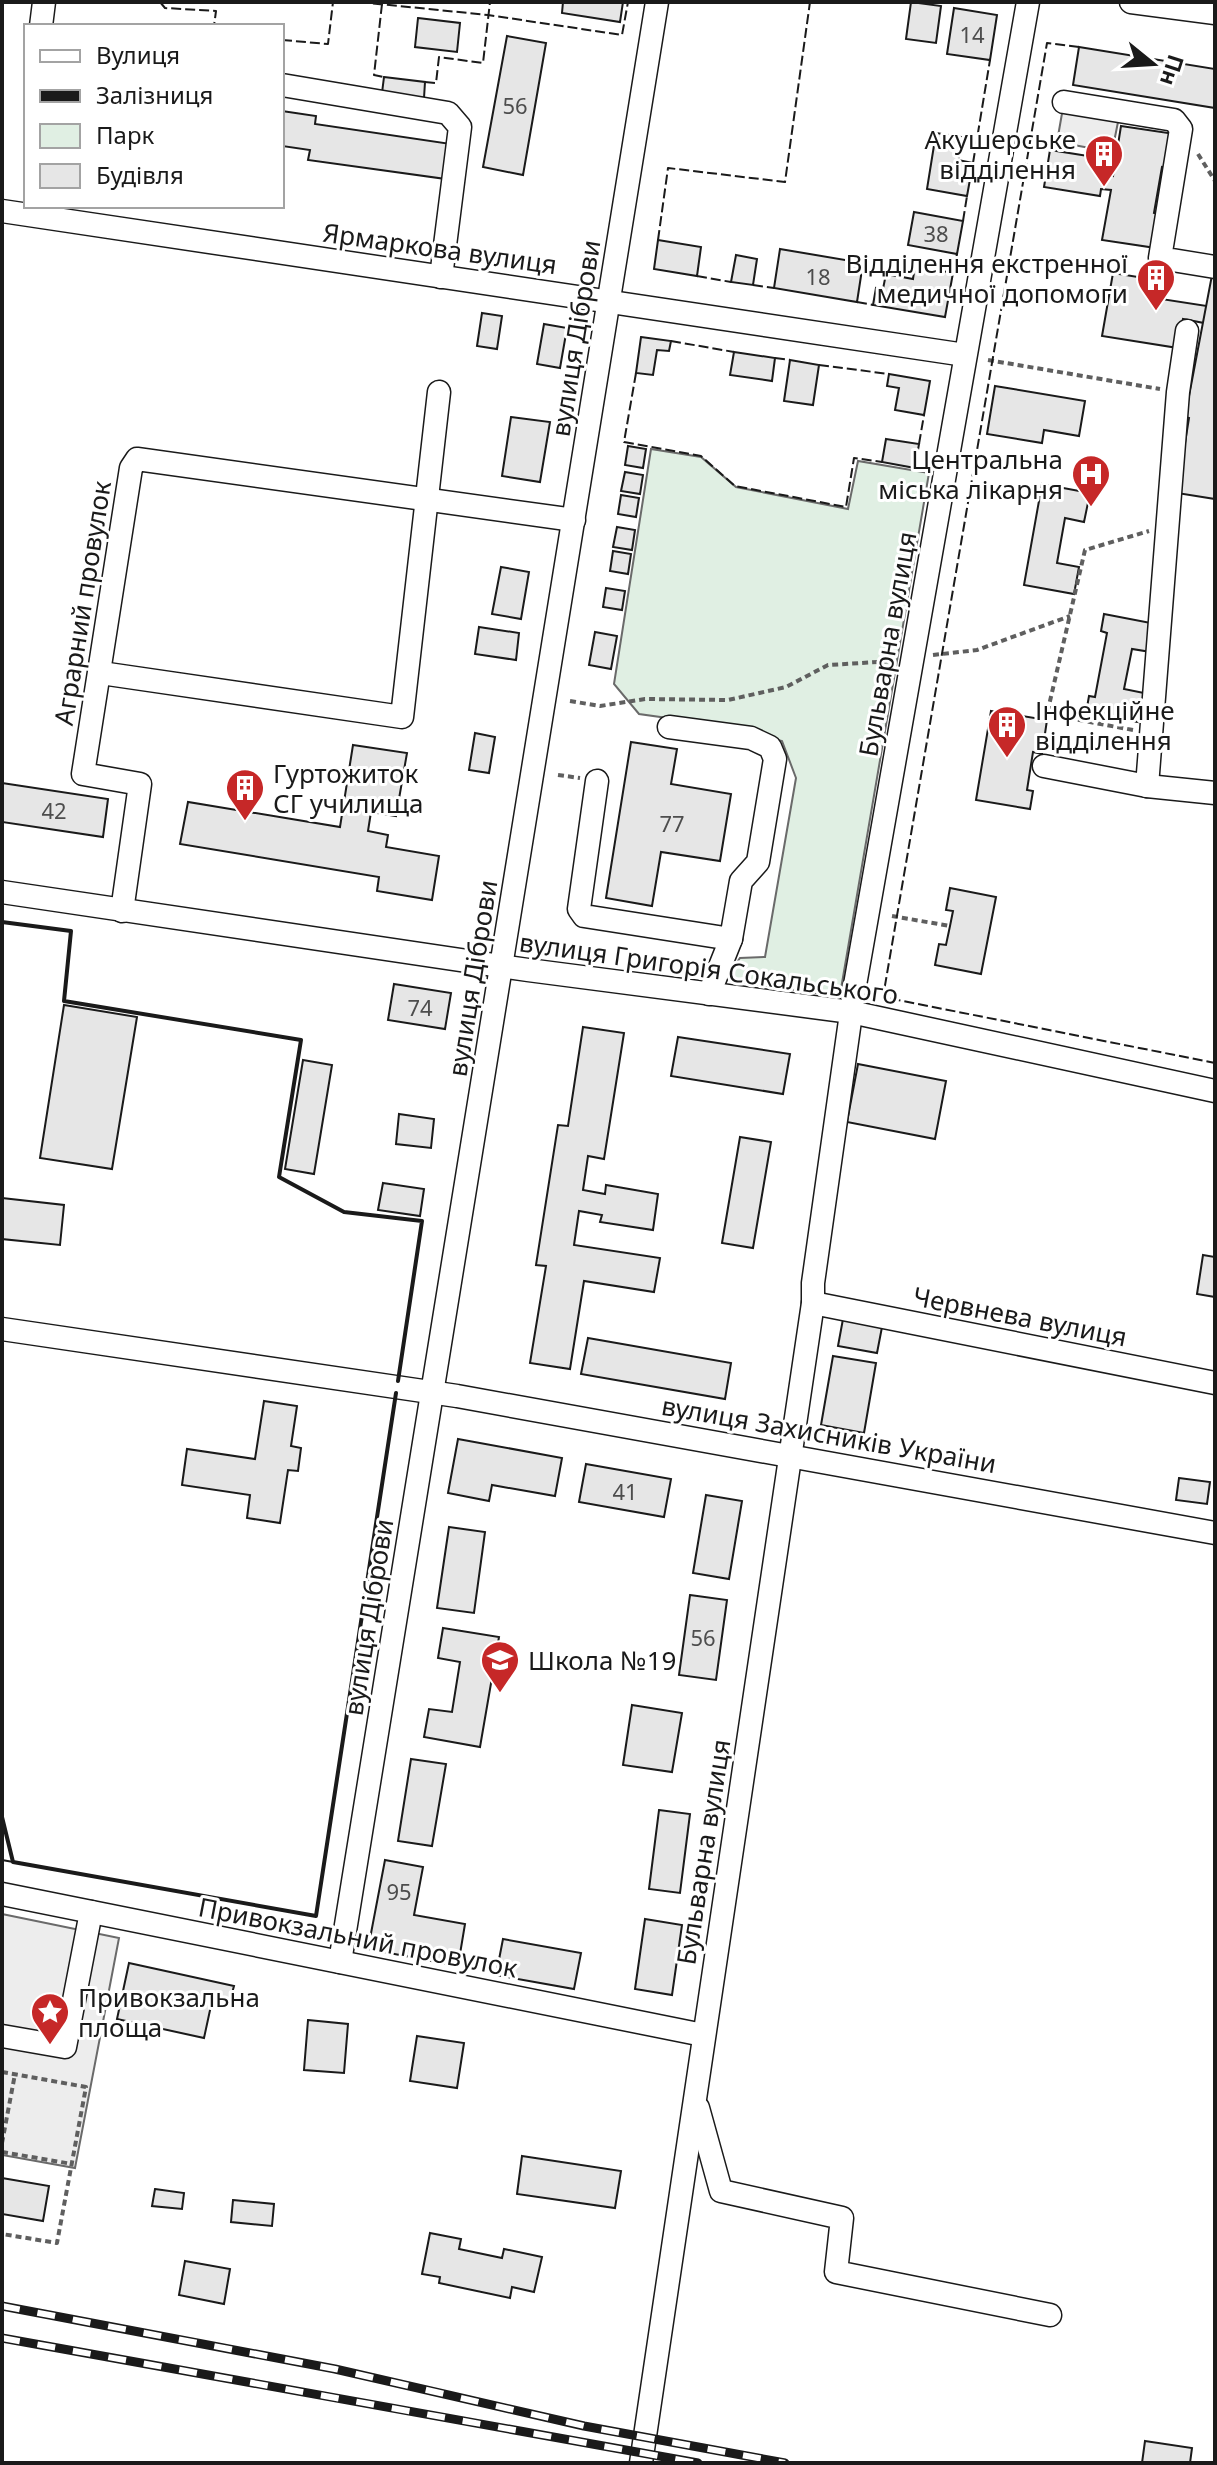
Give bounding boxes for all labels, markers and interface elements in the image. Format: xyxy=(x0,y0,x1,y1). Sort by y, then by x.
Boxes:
house number: 14 xyxy=(959,19,985,49)
legend xyxy=(24,24,284,208)
north arrow xyxy=(1113,24,1193,104)
text: Вулиця xyxy=(96,38,180,71)
text: Пн xyxy=(1154,51,1192,90)
text: Залізниця xyxy=(96,78,213,111)
house number: 56 xyxy=(502,90,528,120)
text: Парк xyxy=(96,118,155,151)
place label: Акушерське відділення xyxy=(924,121,1076,187)
building icon: Акушерське відділення xyxy=(1083,133,1125,188)
text: Будівля xyxy=(96,158,184,191)
street label: Ярмаркова вулиця xyxy=(321,214,559,282)
house number: 38 xyxy=(923,218,949,248)
street label: вулиця Діброви xyxy=(542,237,608,439)
place label: Відділення екстренної медичної допомоги xyxy=(846,245,1128,311)
building icon: Відділення екстренної медичної допомоги xyxy=(1135,257,1177,312)
house number: 18 xyxy=(805,261,831,291)
place label: Центральна міська лікарня xyxy=(878,441,1063,507)
hospital icon: Центральна міська лікарня xyxy=(1070,453,1112,508)
street label: Аграрний провулок xyxy=(45,478,119,728)
street label: Бульварна вулиця xyxy=(849,529,925,759)
place label: Інфекційне відділення xyxy=(1035,692,1175,758)
building icon: Інфекційне відділення xyxy=(986,704,1028,759)
place label: Гуртожиток СГ училища xyxy=(273,755,424,821)
building icon: Гуртожиток СГ училища xyxy=(224,767,266,822)
house number: 42 xyxy=(41,795,67,825)
house number: 77 xyxy=(659,808,685,838)
street label: вулиця Діброви xyxy=(439,877,505,1079)
street label: вулиця Григорія Сокальського xyxy=(517,924,901,1012)
house number: 74 xyxy=(407,992,433,1022)
street label: Червнева вулиця xyxy=(910,1278,1130,1354)
street label: вулиця Захисників України xyxy=(659,1387,999,1481)
house number: 41 xyxy=(612,1476,638,1506)
street label: вулиця Діброви xyxy=(335,1516,401,1718)
house number: 56 xyxy=(690,1622,716,1652)
school or university icon: Школа №19 xyxy=(479,1639,521,1694)
place label: Школа №19 xyxy=(528,1642,676,1678)
street label: Бульварна вулиця xyxy=(667,1737,739,1967)
house number: 95 xyxy=(386,1876,412,1906)
street label: Привокзальний провулок xyxy=(195,1888,521,1986)
place label: Привокзальна площа xyxy=(78,1979,260,2045)
place icon: Привокзальна площа xyxy=(29,1991,71,2046)

